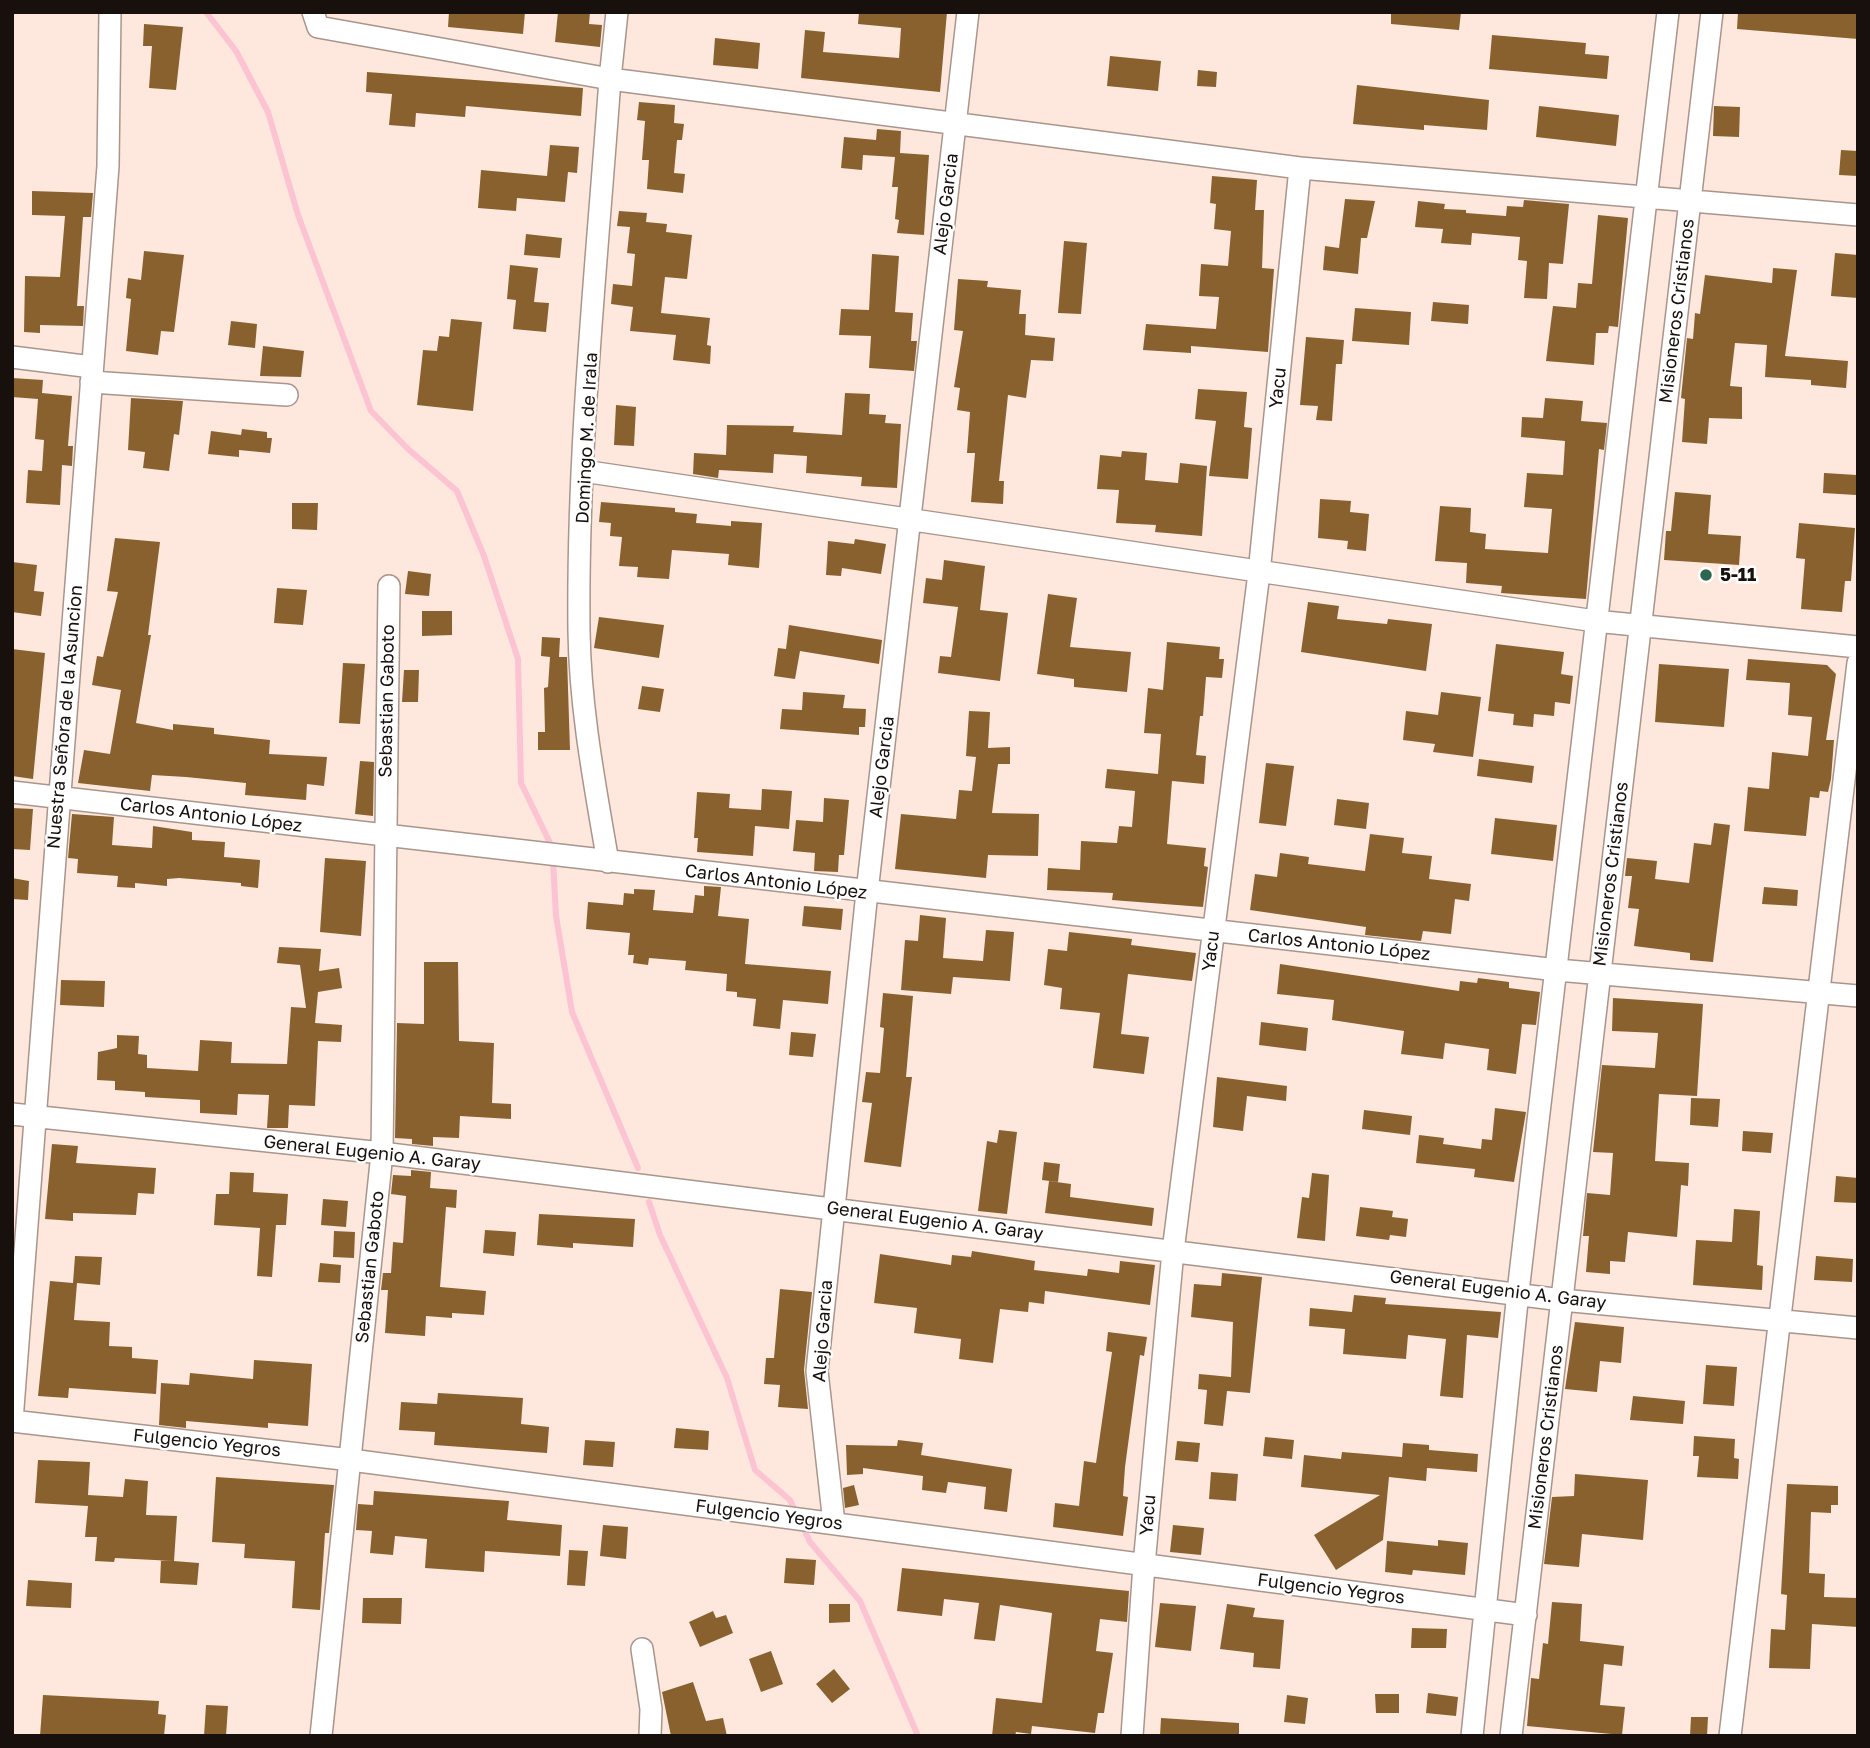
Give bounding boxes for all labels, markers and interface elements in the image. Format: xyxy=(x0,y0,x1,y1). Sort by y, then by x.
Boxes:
street label: Alejo Garcia xyxy=(929,152,963,256)
street label: Misioneros Cristianos xyxy=(1655,217,1699,405)
street label: Domingo M. de Irala xyxy=(572,352,602,524)
street label: Yacu xyxy=(1265,367,1291,409)
place label: 5-11 xyxy=(1720,564,1756,586)
marker: 5-11 xyxy=(1698,567,1714,583)
street label: Nuestra Señora de la Asuncion xyxy=(43,584,87,850)
street label: Sebastian Gaboto xyxy=(375,624,399,778)
street label: Alejo Garcia xyxy=(865,715,899,819)
street label: Misioneros Cristianos xyxy=(1589,780,1633,968)
street label: Carlos Antonio López xyxy=(119,793,303,837)
street label: Carlos Antonio López xyxy=(684,860,868,904)
street label: Carlos Antonio López xyxy=(1247,925,1431,965)
street label: Yacu xyxy=(1198,929,1224,973)
street label: General Eugenio A. Garay xyxy=(262,1131,482,1175)
street label: Sebastian Gaboto xyxy=(351,1190,389,1344)
street label: General Eugenio A. Garay xyxy=(825,1197,1045,1245)
street label: General Eugenio A. Garay xyxy=(1388,1266,1608,1314)
street label: Alejo Garcia xyxy=(809,1279,837,1383)
street label: Misioneros Cristianos xyxy=(1524,1343,1568,1531)
street label: Fulgencio Yegros xyxy=(132,1424,282,1462)
street label: Yacu xyxy=(1135,1494,1161,1536)
street label: Fulgencio Yegros xyxy=(694,1495,844,1535)
street label: Fulgencio Yegros xyxy=(1256,1569,1406,1609)

